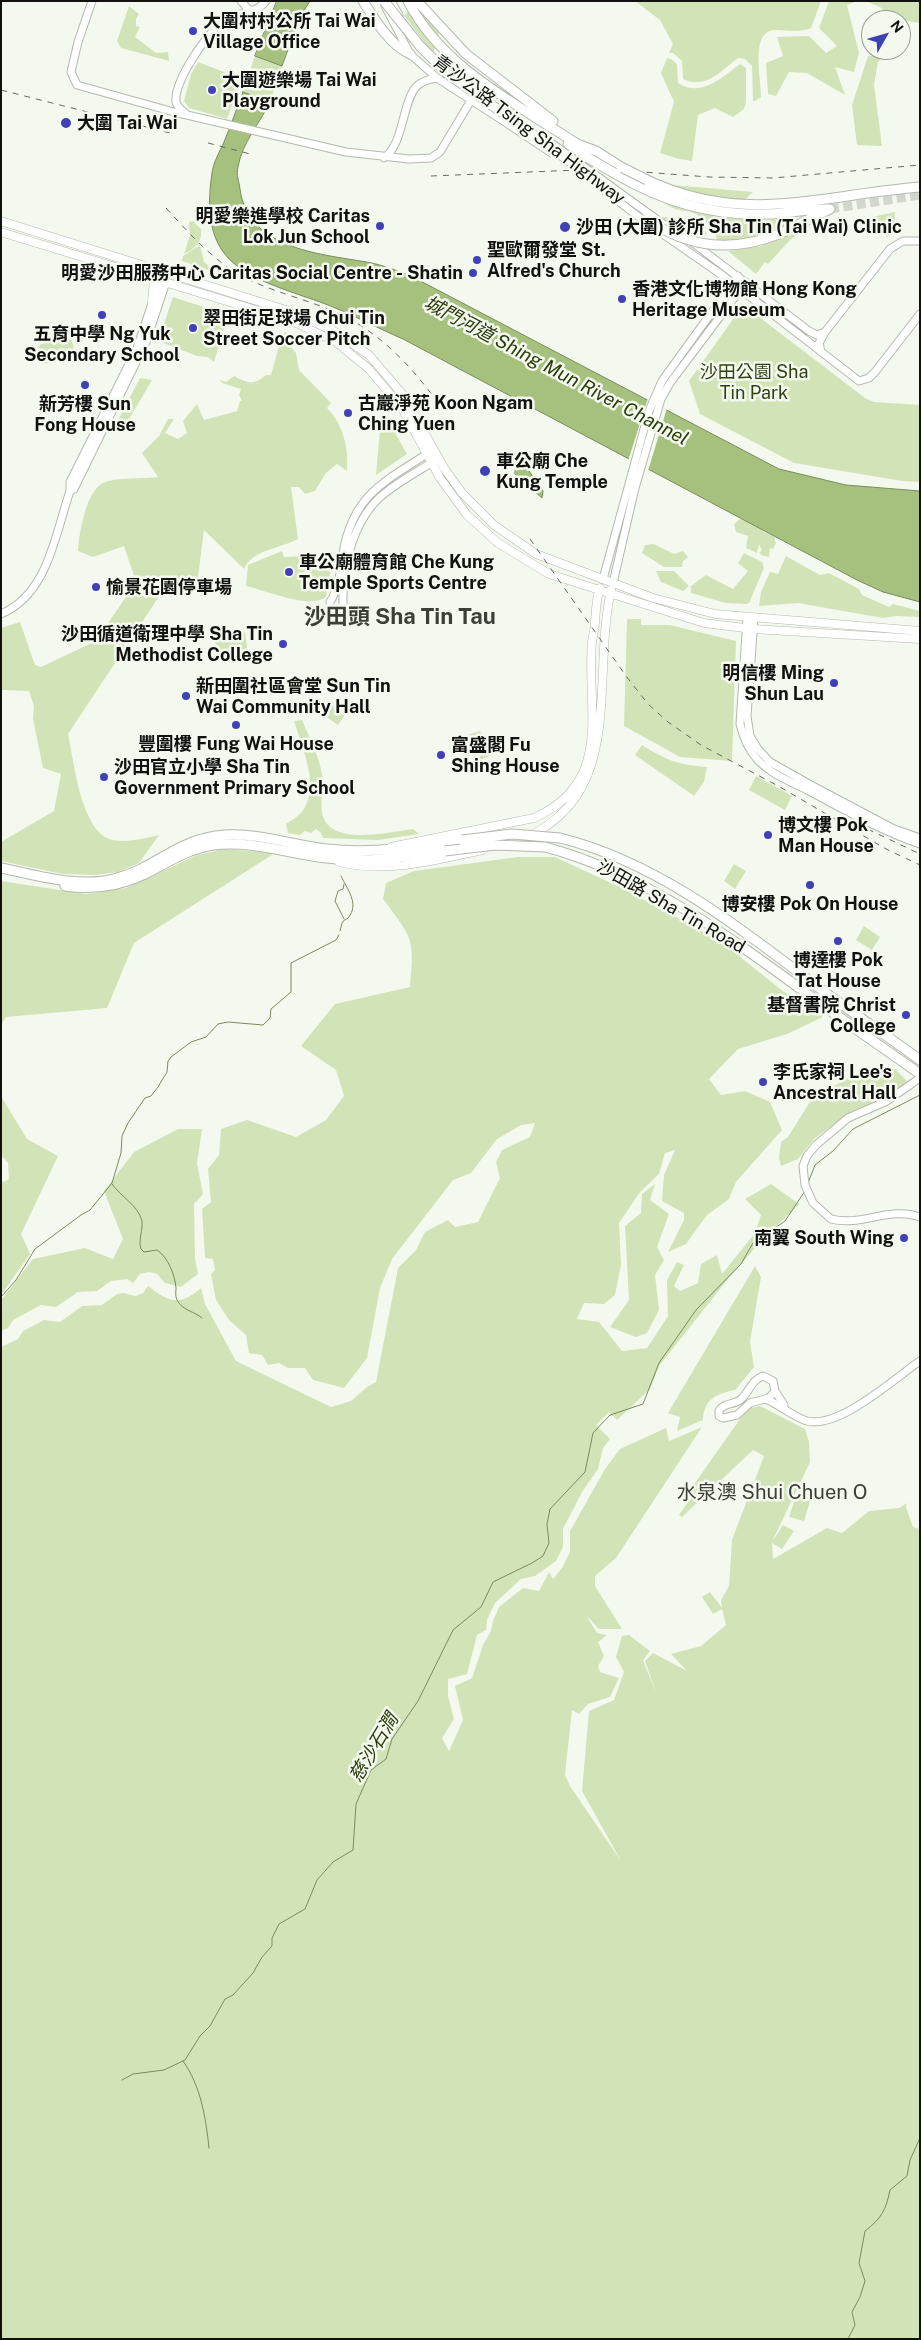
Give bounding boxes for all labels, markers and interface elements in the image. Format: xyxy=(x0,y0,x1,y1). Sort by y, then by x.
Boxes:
place label: 大圍村村公所 Tai Wai Village Office xyxy=(203,10,376,52)
north arrow xyxy=(861,10,911,60)
text: N xyxy=(887,17,907,36)
marker: 大圍村村公所 Tai Wai Village Office xyxy=(187,25,199,37)
street label: 青沙公路 Tsing Sha Highway xyxy=(429,51,629,209)
place label: 大圍遊樂場 Tai Wai Playground xyxy=(222,69,377,112)
marker: 大圍遊樂場 Tai Wai Playground xyxy=(206,84,218,96)
place label: 大圍 Tai Wai xyxy=(77,112,178,134)
marker: 大圍 Tai Wai xyxy=(59,116,73,130)
place label: 明愛樂進學校 Caritas Lok Jun School xyxy=(196,205,370,248)
place label: 沙田 (大圍) 診所 Sha Tin (Tai Wai) Clinic xyxy=(576,216,902,238)
marker: 明愛樂進學校 Caritas Lok Jun School xyxy=(374,220,386,232)
marker: 沙田 (大圍) 診所 Sha Tin (Tai Wai) Clinic xyxy=(558,220,572,234)
place label: 聖歐爾發堂 St. Alfred's Church xyxy=(487,239,621,282)
marker: 聖歐爾發堂 St. Alfred's Church xyxy=(471,254,483,266)
place label: 明愛沙田服務中心 Caritas Social Centre - Shatin xyxy=(61,262,463,284)
marker: 明愛沙田服務中心 Caritas Social Centre - Shatin xyxy=(467,267,479,279)
place label: 香港文化博物館 Hong Kong Heritage Museum xyxy=(632,278,857,320)
water label: 城門河道 Shing Mun River Channel xyxy=(420,291,692,451)
marker: 香港文化博物館 Hong Kong Heritage Museum xyxy=(616,293,628,305)
place label: 翠田街足球場 Chui Tin Street Soccer Pitch xyxy=(203,307,385,350)
marker: 五育中學 Ng Yuk Secondary School xyxy=(96,309,108,321)
marker: 翠田街足球場 Chui Tin Street Soccer Pitch xyxy=(187,322,199,334)
place label: 五育中學 Ng Yuk Secondary School xyxy=(24,323,180,366)
park label: 沙田公園 Sha Tin Park xyxy=(700,361,808,404)
marker: 新芳樓 Sun Fong House xyxy=(79,379,91,391)
place label: 古巖淨苑 Koon Ngam Ching Yuen xyxy=(358,392,533,434)
place label: 新芳樓 Sun Fong House xyxy=(34,393,136,436)
marker: 古巖淨苑 Koon Ngam Ching Yuen xyxy=(342,407,354,419)
place label: 車公廟 Che Kung Temple xyxy=(496,450,608,492)
marker: 車公廟 Che Kung Temple xyxy=(478,464,492,478)
place label: 車公廟體育館 Che Kung Temple Sports Centre xyxy=(299,551,494,594)
marker: 車公廟體育館 Che Kung Temple Sports Centre xyxy=(283,566,295,578)
place label: 愉景花園停車場 xyxy=(106,576,232,598)
marker: 愉景花園停車場 xyxy=(90,581,102,593)
district label: 沙田頭 Sha Tin Tau xyxy=(304,604,496,630)
place label: 沙田循道衛理中學 Sha Tin Methodist College xyxy=(61,623,273,666)
marker: 沙田循道衛理中學 Sha Tin Methodist College xyxy=(277,638,289,650)
place label: 明信樓 Ming Shun Lau xyxy=(723,662,824,704)
place label: 新田圍社區會堂 Sun Tin Wai Community Hall xyxy=(196,675,391,718)
marker: 明信樓 Ming Shun Lau xyxy=(828,677,840,689)
marker: 新田圍社區會堂 Sun Tin Wai Community Hall xyxy=(180,690,192,702)
marker: 豐圍樓 Fung Wai House xyxy=(230,719,242,731)
place label: 豐圍樓 Fung Wai House xyxy=(138,733,334,755)
place label: 富盛閣 Fu Shing House xyxy=(451,734,560,776)
marker: 富盛閣 Fu Shing House xyxy=(435,749,447,761)
place label: 沙田官立小學 Sha Tin Government Primary School xyxy=(114,756,355,799)
marker: 沙田官立小學 Sha Tin Government Primary School xyxy=(98,771,110,783)
place label: 博文樓 Pok Man House xyxy=(778,814,874,856)
marker: 博文樓 Pok Man House xyxy=(762,829,774,841)
street label: 沙田路 Sha Tin Road xyxy=(593,856,749,958)
marker: 博安樓 Pok On House xyxy=(804,879,816,891)
place label: 博安樓 Pok On House xyxy=(721,893,899,915)
marker: 博達樓 Pok Tat House xyxy=(832,935,844,947)
place label: 博達樓 Pok Tat House xyxy=(793,949,883,992)
place label: 基督書院 Christ College xyxy=(767,994,896,1036)
marker: 基督書院 Christ College xyxy=(900,1009,912,1021)
place label: 李氏家祠 Lee's Ancestral Hall xyxy=(773,1061,897,1104)
marker: 李氏家祠 Lee's Ancestral Hall xyxy=(757,1076,769,1088)
place label: 南翼 South Wing xyxy=(754,1227,894,1249)
marker: 南翼 South Wing xyxy=(898,1232,910,1244)
district label: 水泉澳 Shui Chuen O xyxy=(677,1481,867,1505)
water label: 慈沙石澗 xyxy=(345,1710,403,1786)

